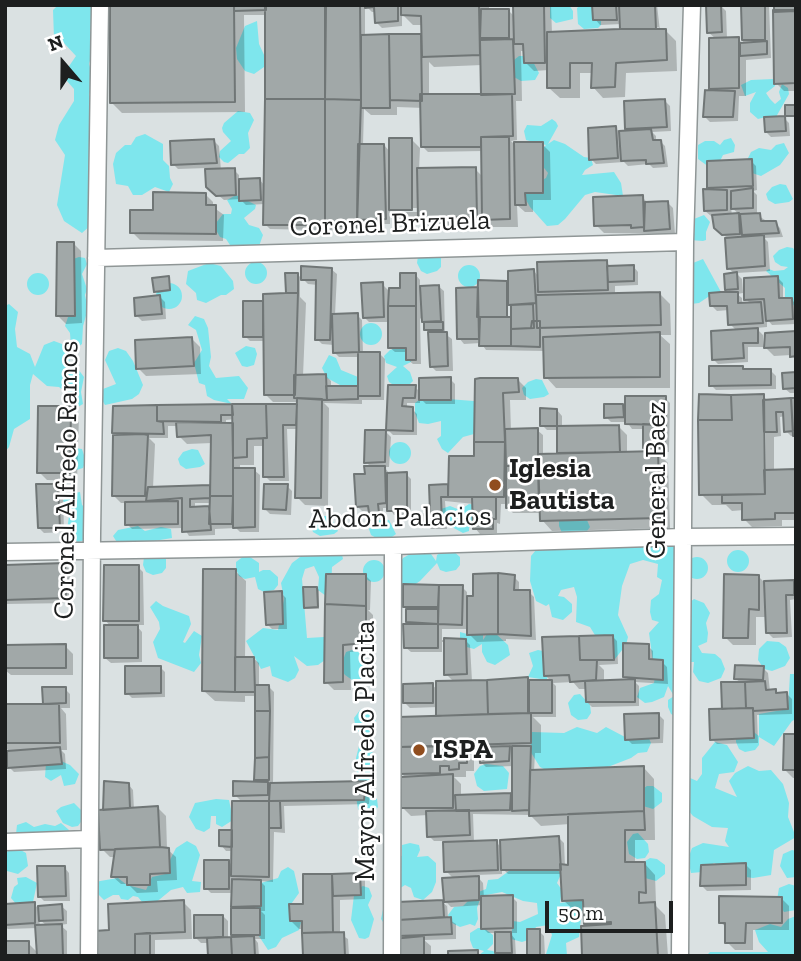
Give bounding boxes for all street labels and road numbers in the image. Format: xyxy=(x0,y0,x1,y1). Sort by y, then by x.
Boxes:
street label: Coronel Brizuela xyxy=(289,204,491,244)
street label: Coronel Alfredo Ramos xyxy=(48,340,86,620)
street label: General Baez xyxy=(640,401,674,559)
street label: Abdon Palacios xyxy=(308,500,492,536)
street label: Mayor Alfredo Placita xyxy=(349,620,383,882)

